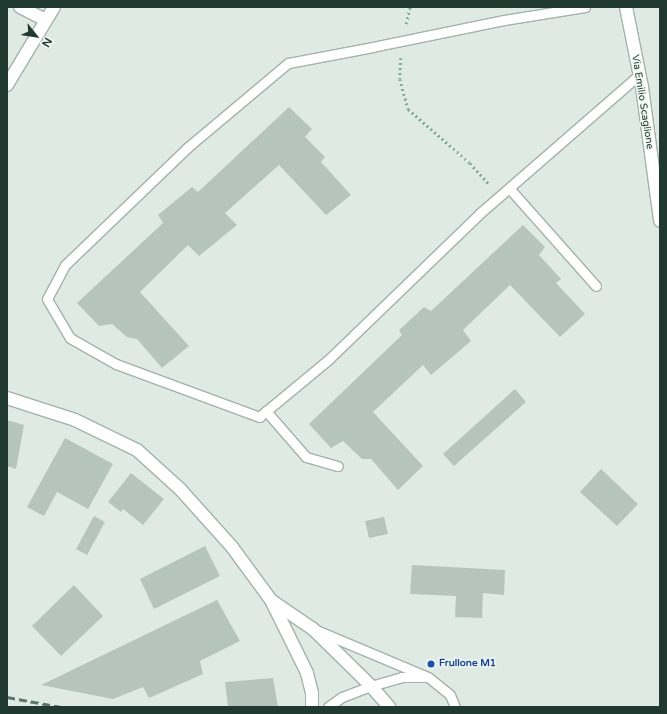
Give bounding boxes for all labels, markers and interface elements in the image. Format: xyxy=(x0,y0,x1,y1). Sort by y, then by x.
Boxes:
north arrow xyxy=(16,16,56,56)
text: N xyxy=(39,35,55,49)
street label: Via Emilio Scaglione xyxy=(629,54,655,150)
place label: Frullone M1 xyxy=(439,658,496,670)
marker: Frullone M1 xyxy=(426,659,436,669)

